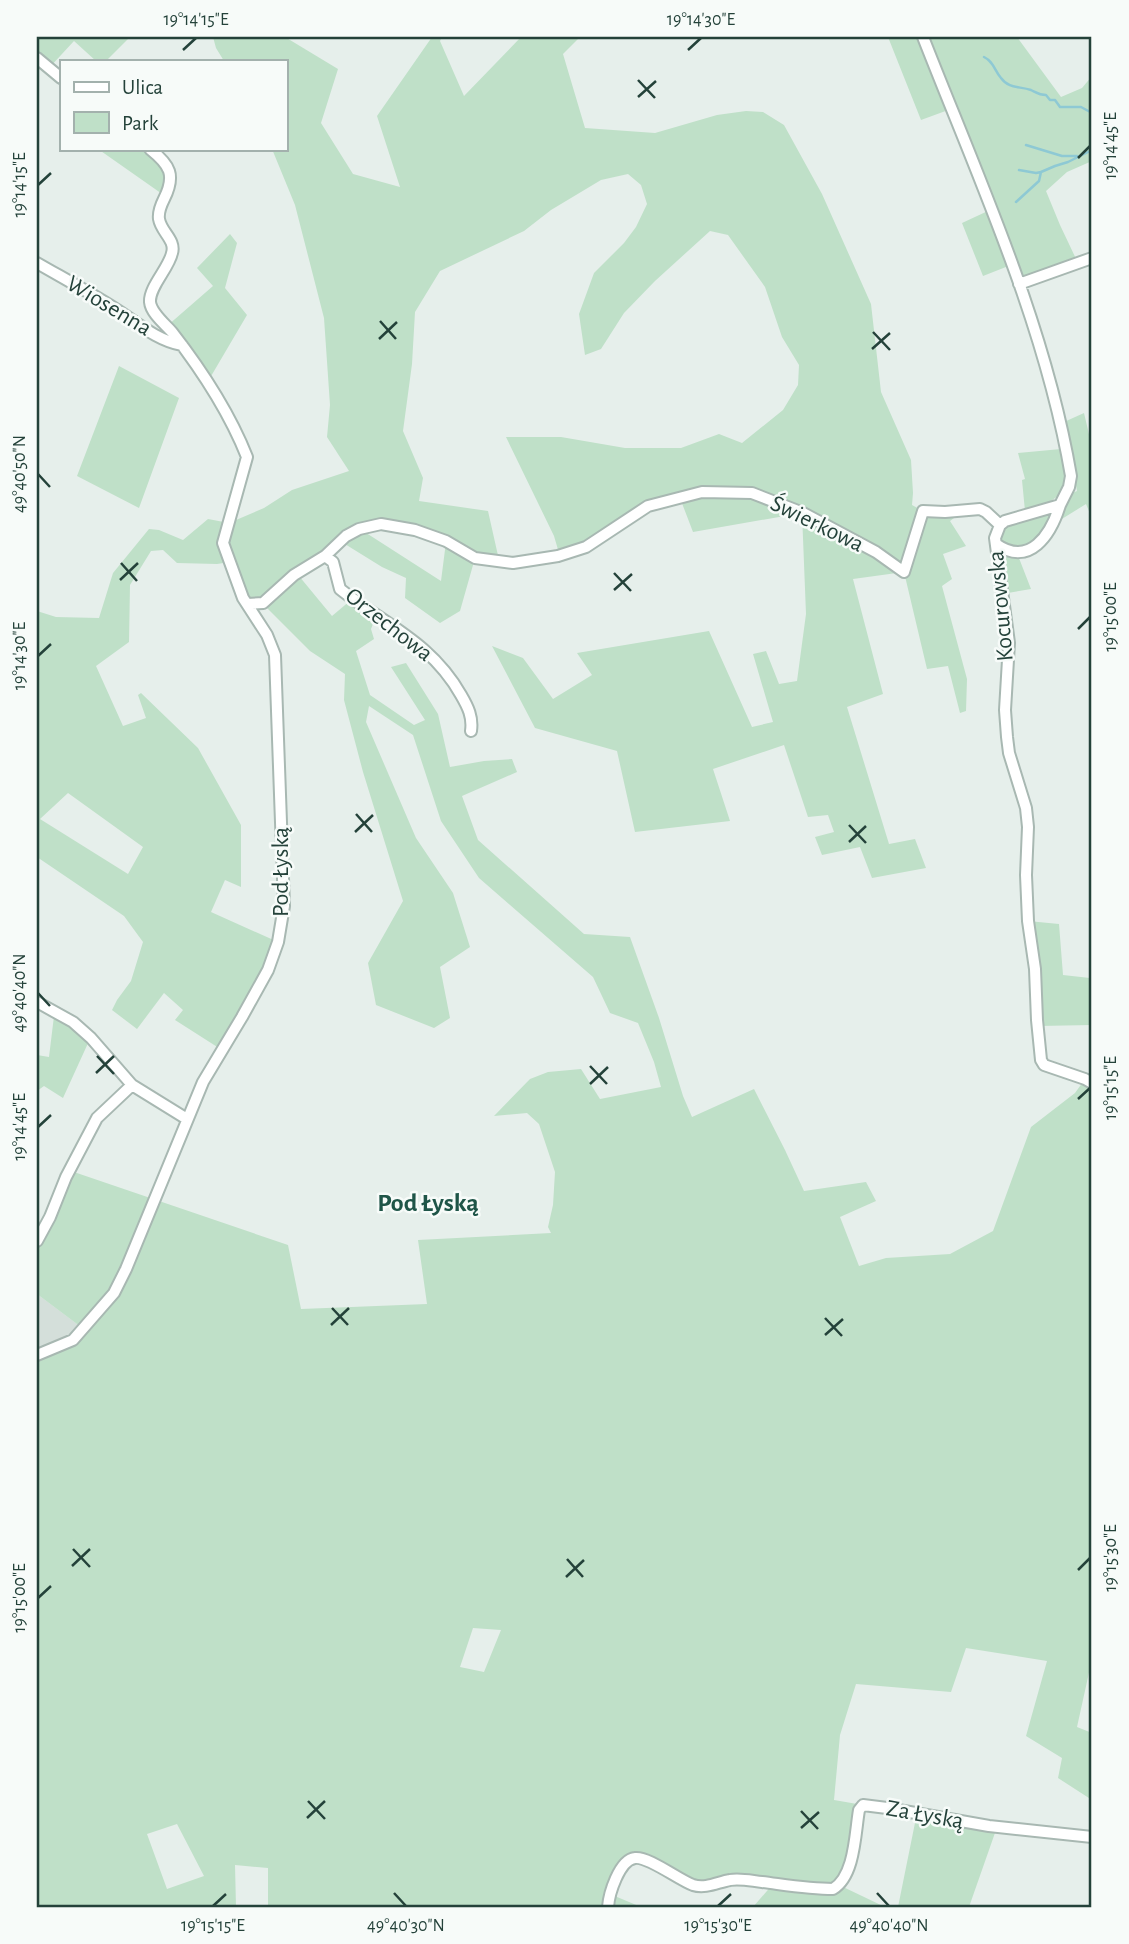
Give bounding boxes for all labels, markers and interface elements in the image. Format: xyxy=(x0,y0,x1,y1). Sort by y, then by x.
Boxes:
text: 19°14'15"E xyxy=(163,11,229,29)
text: 19°14'30"E xyxy=(667,11,736,29)
legend xyxy=(60,60,287,150)
text: Ulica xyxy=(122,77,163,98)
text: 19°14'45"E xyxy=(1102,112,1120,180)
text: Park xyxy=(122,113,159,134)
text: 19°14'15"E xyxy=(11,152,29,218)
street label: Wiosenna xyxy=(62,271,156,341)
text: 49°40'50"N xyxy=(11,435,29,513)
street label: Świerkowa xyxy=(767,489,868,557)
street label: Kocurowska xyxy=(984,549,1018,663)
text: 19°15'00"E xyxy=(1102,582,1120,652)
street label: Orzechowa xyxy=(341,584,437,666)
text: 19°14'30"E xyxy=(11,621,29,690)
street label: Pod Łyską xyxy=(269,827,293,917)
text: 49°40'40"N xyxy=(11,953,29,1033)
text: 19°15'15"E xyxy=(1102,1056,1120,1120)
text: 19°14'45"E xyxy=(11,1093,29,1161)
district label: Pod Łyską xyxy=(377,1190,479,1216)
text: 19°15'30"E xyxy=(1102,1524,1120,1592)
text: 19°15'00"E xyxy=(11,1563,29,1633)
street label: Za Łyską xyxy=(884,1796,966,1834)
text: 19°15'15"E xyxy=(181,1917,245,1935)
text: 49°40'30"N xyxy=(367,1917,445,1935)
text: 19°15'30"E xyxy=(684,1917,752,1935)
text: 49°40'40"N xyxy=(849,1917,929,1935)

